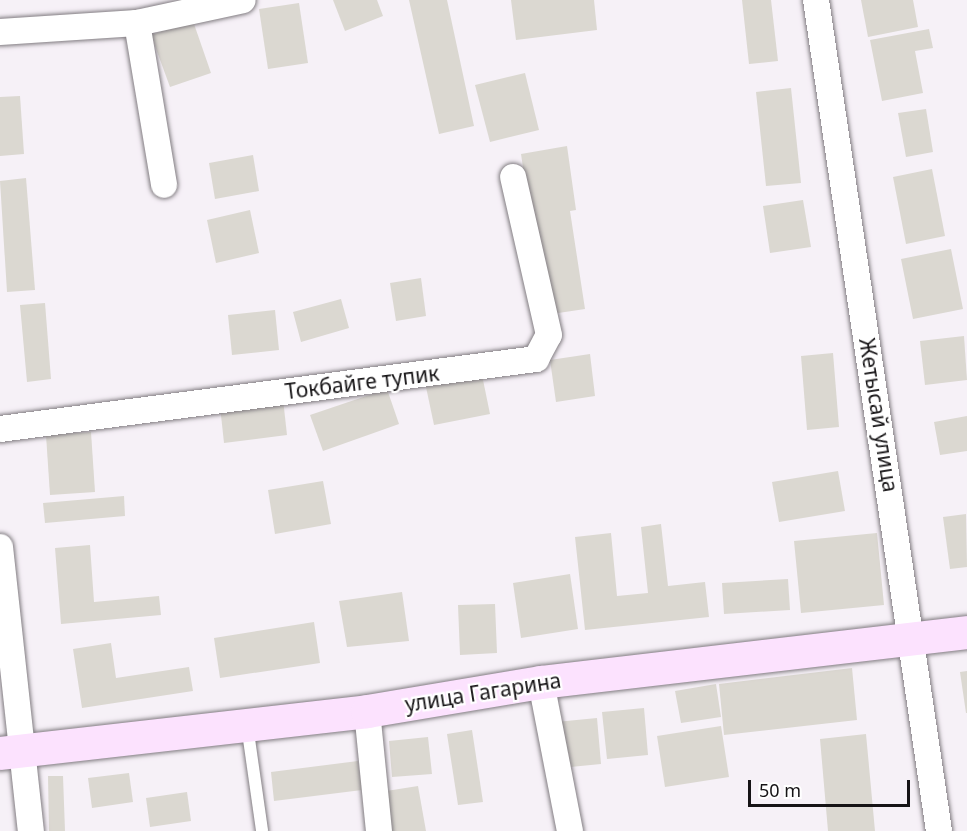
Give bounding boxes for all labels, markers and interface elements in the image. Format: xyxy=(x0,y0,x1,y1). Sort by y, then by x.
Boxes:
street label: Жетысай улица xyxy=(854,336,904,494)
street label: Токбайге тупик xyxy=(283,360,441,404)
street label: улица Гагарина xyxy=(403,667,563,717)
scale bar xyxy=(751,768,913,806)
text: 50 m xyxy=(759,778,801,802)

